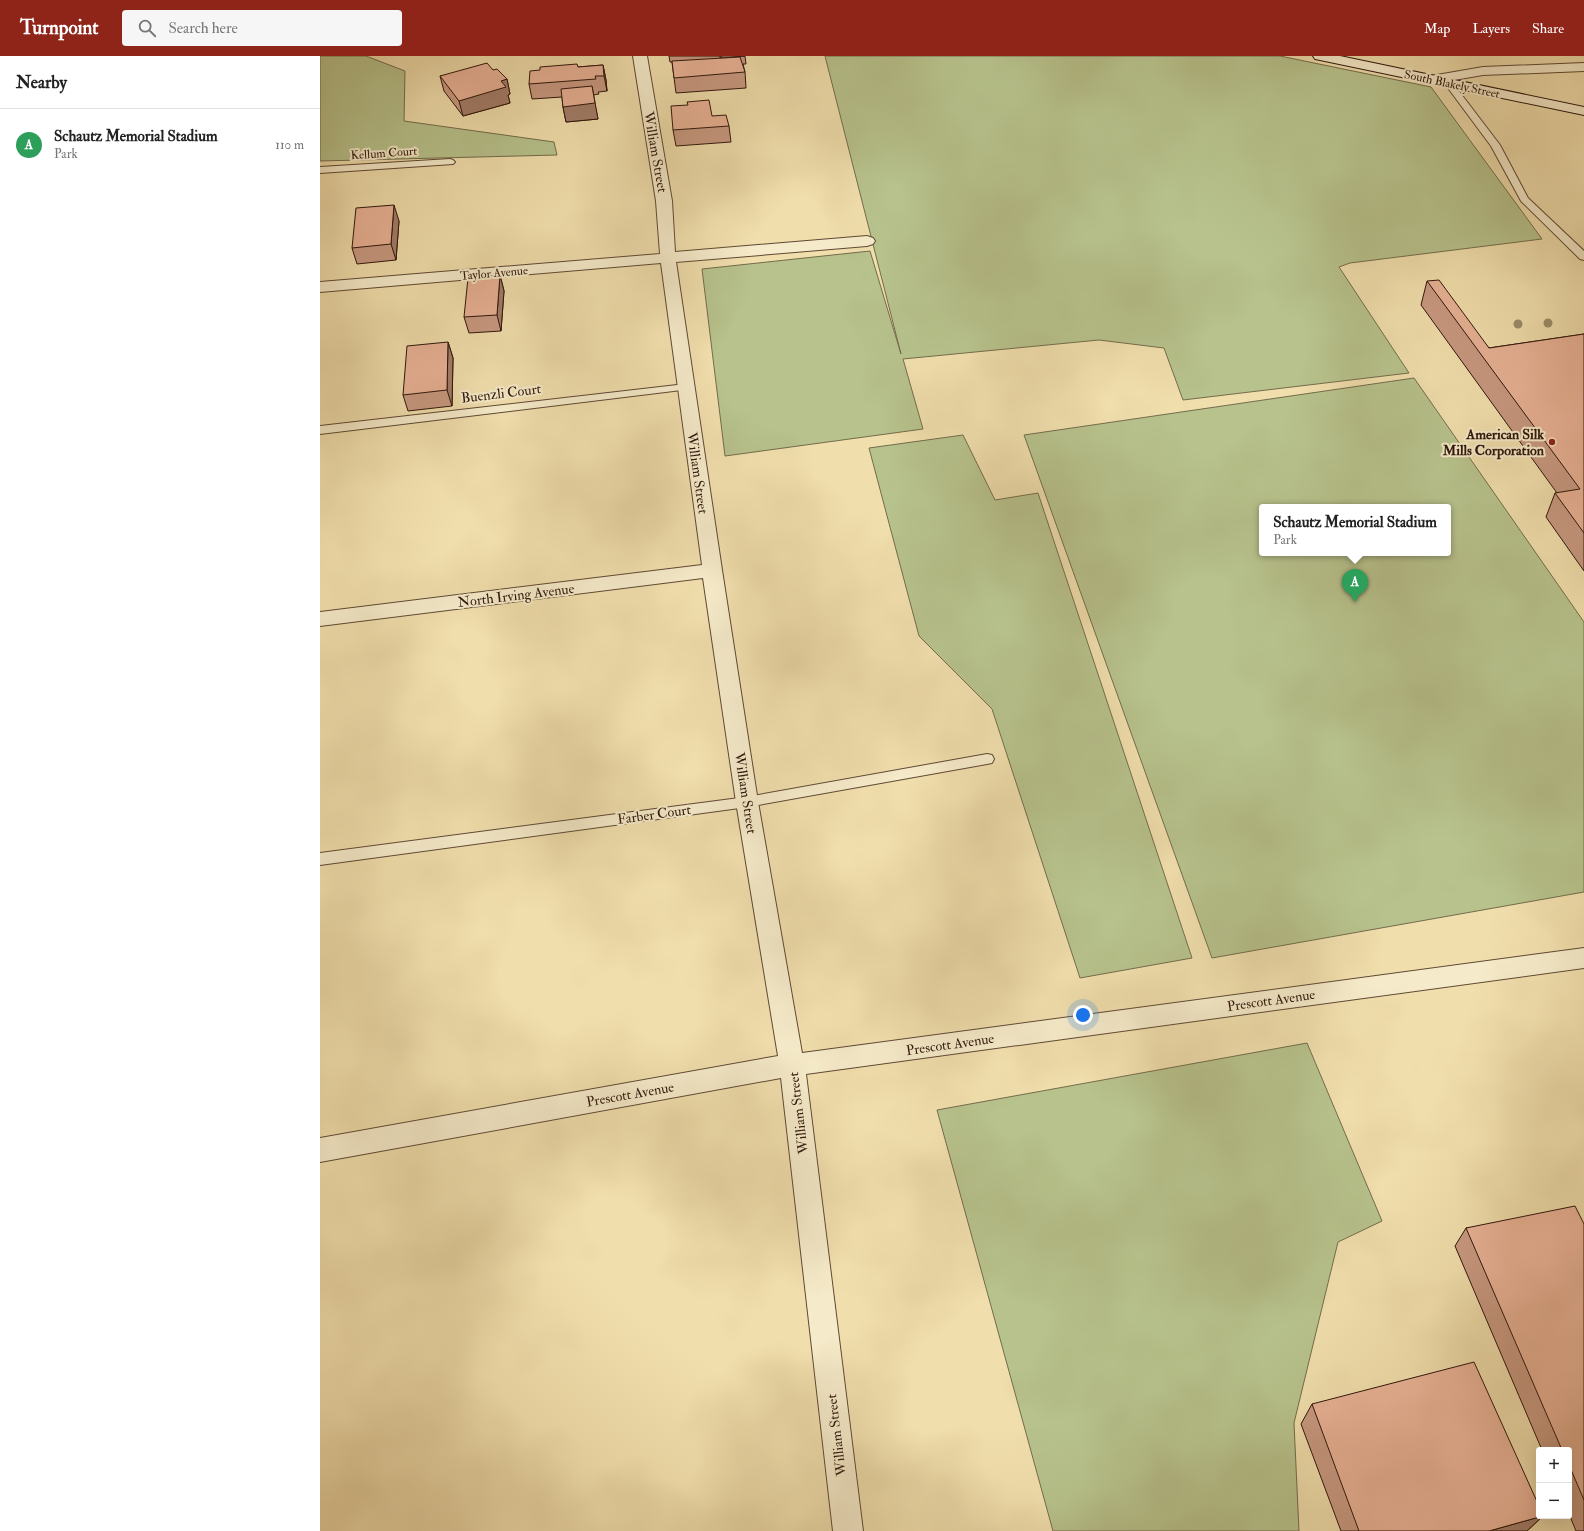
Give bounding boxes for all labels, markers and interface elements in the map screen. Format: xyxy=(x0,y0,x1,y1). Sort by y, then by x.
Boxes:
search box xyxy=(122,10,402,46)
text: Turnpoint xyxy=(20,16,98,40)
icon: search xyxy=(136,17,158,39)
text: Search here xyxy=(168,19,238,38)
text: Map xyxy=(1424,20,1450,37)
text: Layers xyxy=(1472,20,1510,37)
text: Share xyxy=(1532,20,1564,37)
street label: South Blakely Street xyxy=(1403,67,1501,102)
text: Nearby xyxy=(16,72,67,93)
street label: William Street xyxy=(640,109,671,194)
text: Schautz Memorial Stadium xyxy=(54,127,218,146)
text: A xyxy=(25,137,33,153)
text: 110 m xyxy=(275,137,304,153)
street label: Kellum Court xyxy=(350,144,418,163)
text: Park xyxy=(54,146,78,162)
street label: Taylor Avenue xyxy=(459,263,529,284)
street label: Buenzli Court xyxy=(460,380,543,407)
place label: American Silk Mills Corporation xyxy=(1442,426,1545,460)
street label: William Street xyxy=(683,430,712,515)
marker: American Silk Mills Corporation xyxy=(1547,437,1557,447)
popup xyxy=(1259,504,1451,556)
text: Schautz Memorial Stadium xyxy=(1273,513,1437,532)
text: Park xyxy=(1273,532,1297,548)
pin: A xyxy=(1342,569,1368,602)
street label: North Irving Avenue xyxy=(457,580,575,611)
street label: William Street xyxy=(731,750,760,835)
street label: Farber Court xyxy=(616,801,692,828)
street label: Prescott Avenue xyxy=(1226,986,1316,1015)
your location xyxy=(1073,1005,1093,1025)
street label: Prescott Avenue xyxy=(905,1030,995,1059)
street label: William Street xyxy=(785,1071,812,1156)
street label: Prescott Avenue xyxy=(585,1078,675,1111)
street label: William Street xyxy=(823,1393,850,1478)
map controls xyxy=(1536,1447,1572,1519)
button: + xyxy=(1536,1447,1572,1483)
button: − xyxy=(1536,1483,1572,1519)

